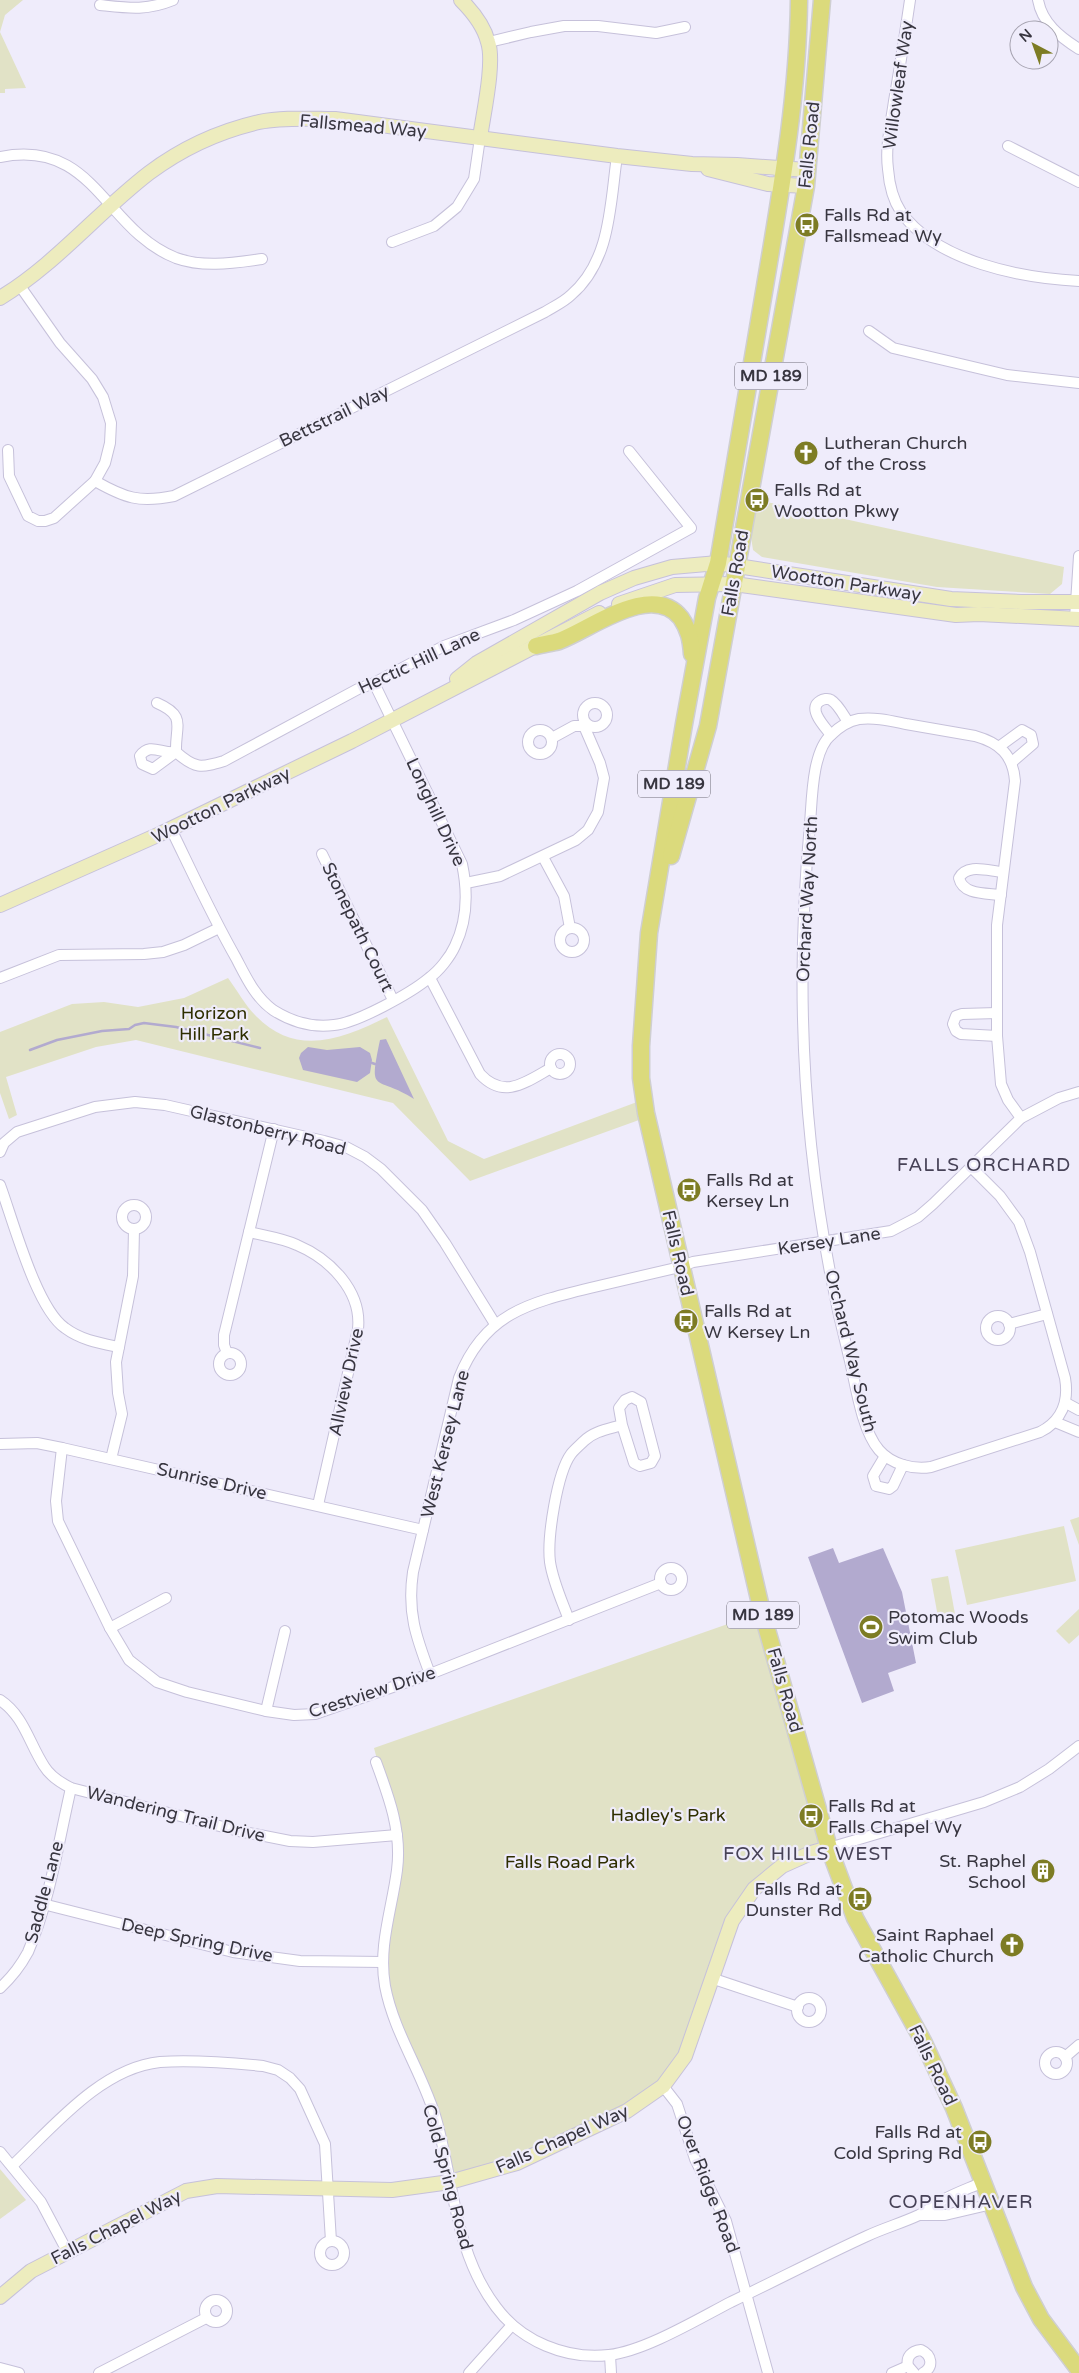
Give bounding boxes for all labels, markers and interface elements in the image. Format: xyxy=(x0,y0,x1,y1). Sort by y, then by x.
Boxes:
street label: Willowleaf Way xyxy=(878,19,918,151)
north arrow xyxy=(1009,20,1059,70)
text: N xyxy=(1016,25,1036,46)
street label: Falls Road xyxy=(794,100,824,190)
street label: Fallsmead Way xyxy=(299,109,428,143)
place label: Falls Rd at Fallsmead Wy xyxy=(824,204,942,247)
bus stop icon: Falls Rd at Fallsmead Wy xyxy=(794,212,820,238)
road number: MD 189 xyxy=(735,362,807,390)
street label: Bettstrail Way xyxy=(275,380,393,452)
place label: Lutheran Church of the Cross xyxy=(824,432,968,475)
church icon: Lutheran Church of the Cross xyxy=(793,440,819,466)
place label: Falls Rd at Wootton Pkwy xyxy=(774,479,899,522)
bus stop icon: Falls Rd at Wootton Pkwy xyxy=(744,487,770,513)
street label: Falls Road xyxy=(717,528,753,618)
street label: Wootton Parkway xyxy=(769,560,923,606)
street label: Hectic Hill Lane xyxy=(355,623,483,699)
street label: Longhill Drive xyxy=(401,754,471,870)
street label: Wootton Parkway xyxy=(148,762,294,848)
road number: MD 189 xyxy=(638,771,710,798)
street label: Orchard Way North xyxy=(792,815,822,983)
street label: Stonepath Court xyxy=(317,859,399,995)
park label: Horizon Hill Park xyxy=(179,1002,249,1045)
street label: Glastonberry Road xyxy=(188,1100,348,1160)
district label: FALLS ORCHARD xyxy=(897,1154,1071,1176)
place label: Falls Rd at Kersey Ln xyxy=(706,1169,794,1212)
bus stop icon: Falls Rd at Kersey Ln xyxy=(676,1177,702,1203)
street label: Falls Road xyxy=(657,1208,699,1298)
street label: Kersey Lane xyxy=(776,1222,882,1260)
street label: Orchard Way South xyxy=(820,1267,882,1435)
place label: Falls Rd at W Kersey Ln xyxy=(704,1300,810,1343)
bus stop icon: Falls Rd at W Kersey Ln xyxy=(673,1308,699,1334)
street label: Allview Drive xyxy=(324,1326,368,1438)
street label: West Kersey Lane xyxy=(416,1368,474,1520)
street label: Sunrise Drive xyxy=(155,1458,269,1504)
road number: MD 189 xyxy=(727,1602,799,1628)
place label: Potomac Woods Swim Club xyxy=(888,1606,1029,1649)
sports icon: Potomac Woods Swim Club xyxy=(858,1614,884,1640)
street label: Falls Road xyxy=(762,1645,808,1735)
street label: Crestview Drive xyxy=(306,1661,438,1723)
street label: Wandering Trail Drive xyxy=(84,1781,268,1847)
place label: Falls Rd at Falls Chapel Wy xyxy=(828,1795,962,1838)
bus stop icon: Falls Rd at Falls Chapel Wy xyxy=(798,1803,824,1829)
park label: Hadley's Park xyxy=(610,1804,726,1826)
street label: Saddle Lane xyxy=(20,1838,68,1946)
district label: FOX HILLS WEST xyxy=(723,1843,893,1865)
place label: St. Raphel School xyxy=(939,1850,1026,1893)
park label: Falls Road Park xyxy=(505,1851,635,1873)
building icon: St. Raphel School xyxy=(1030,1858,1056,1884)
place label: Falls Rd at Dunster Rd xyxy=(745,1878,842,1921)
bus stop icon: Falls Rd at Dunster Rd xyxy=(847,1886,873,1912)
street label: Deep Spring Drive xyxy=(119,1913,275,1967)
place label: Saint Raphael Catholic Church xyxy=(858,1924,994,1967)
church icon: Saint Raphael Catholic Church xyxy=(999,1932,1025,1958)
street label: Falls Road xyxy=(904,2021,962,2109)
street label: Falls Chapel Way xyxy=(492,2100,632,2178)
street label: Cold Spring Road xyxy=(418,2102,478,2252)
street label: Over Ridge Road xyxy=(672,2112,744,2256)
place label: Falls Rd at Cold Spring Rd xyxy=(833,2121,962,2164)
bus stop icon: Falls Rd at Cold Spring Rd xyxy=(967,2129,993,2155)
street label: Falls Chapel Way xyxy=(47,2185,185,2269)
district label: COPENHAVER xyxy=(889,2191,1033,2213)

